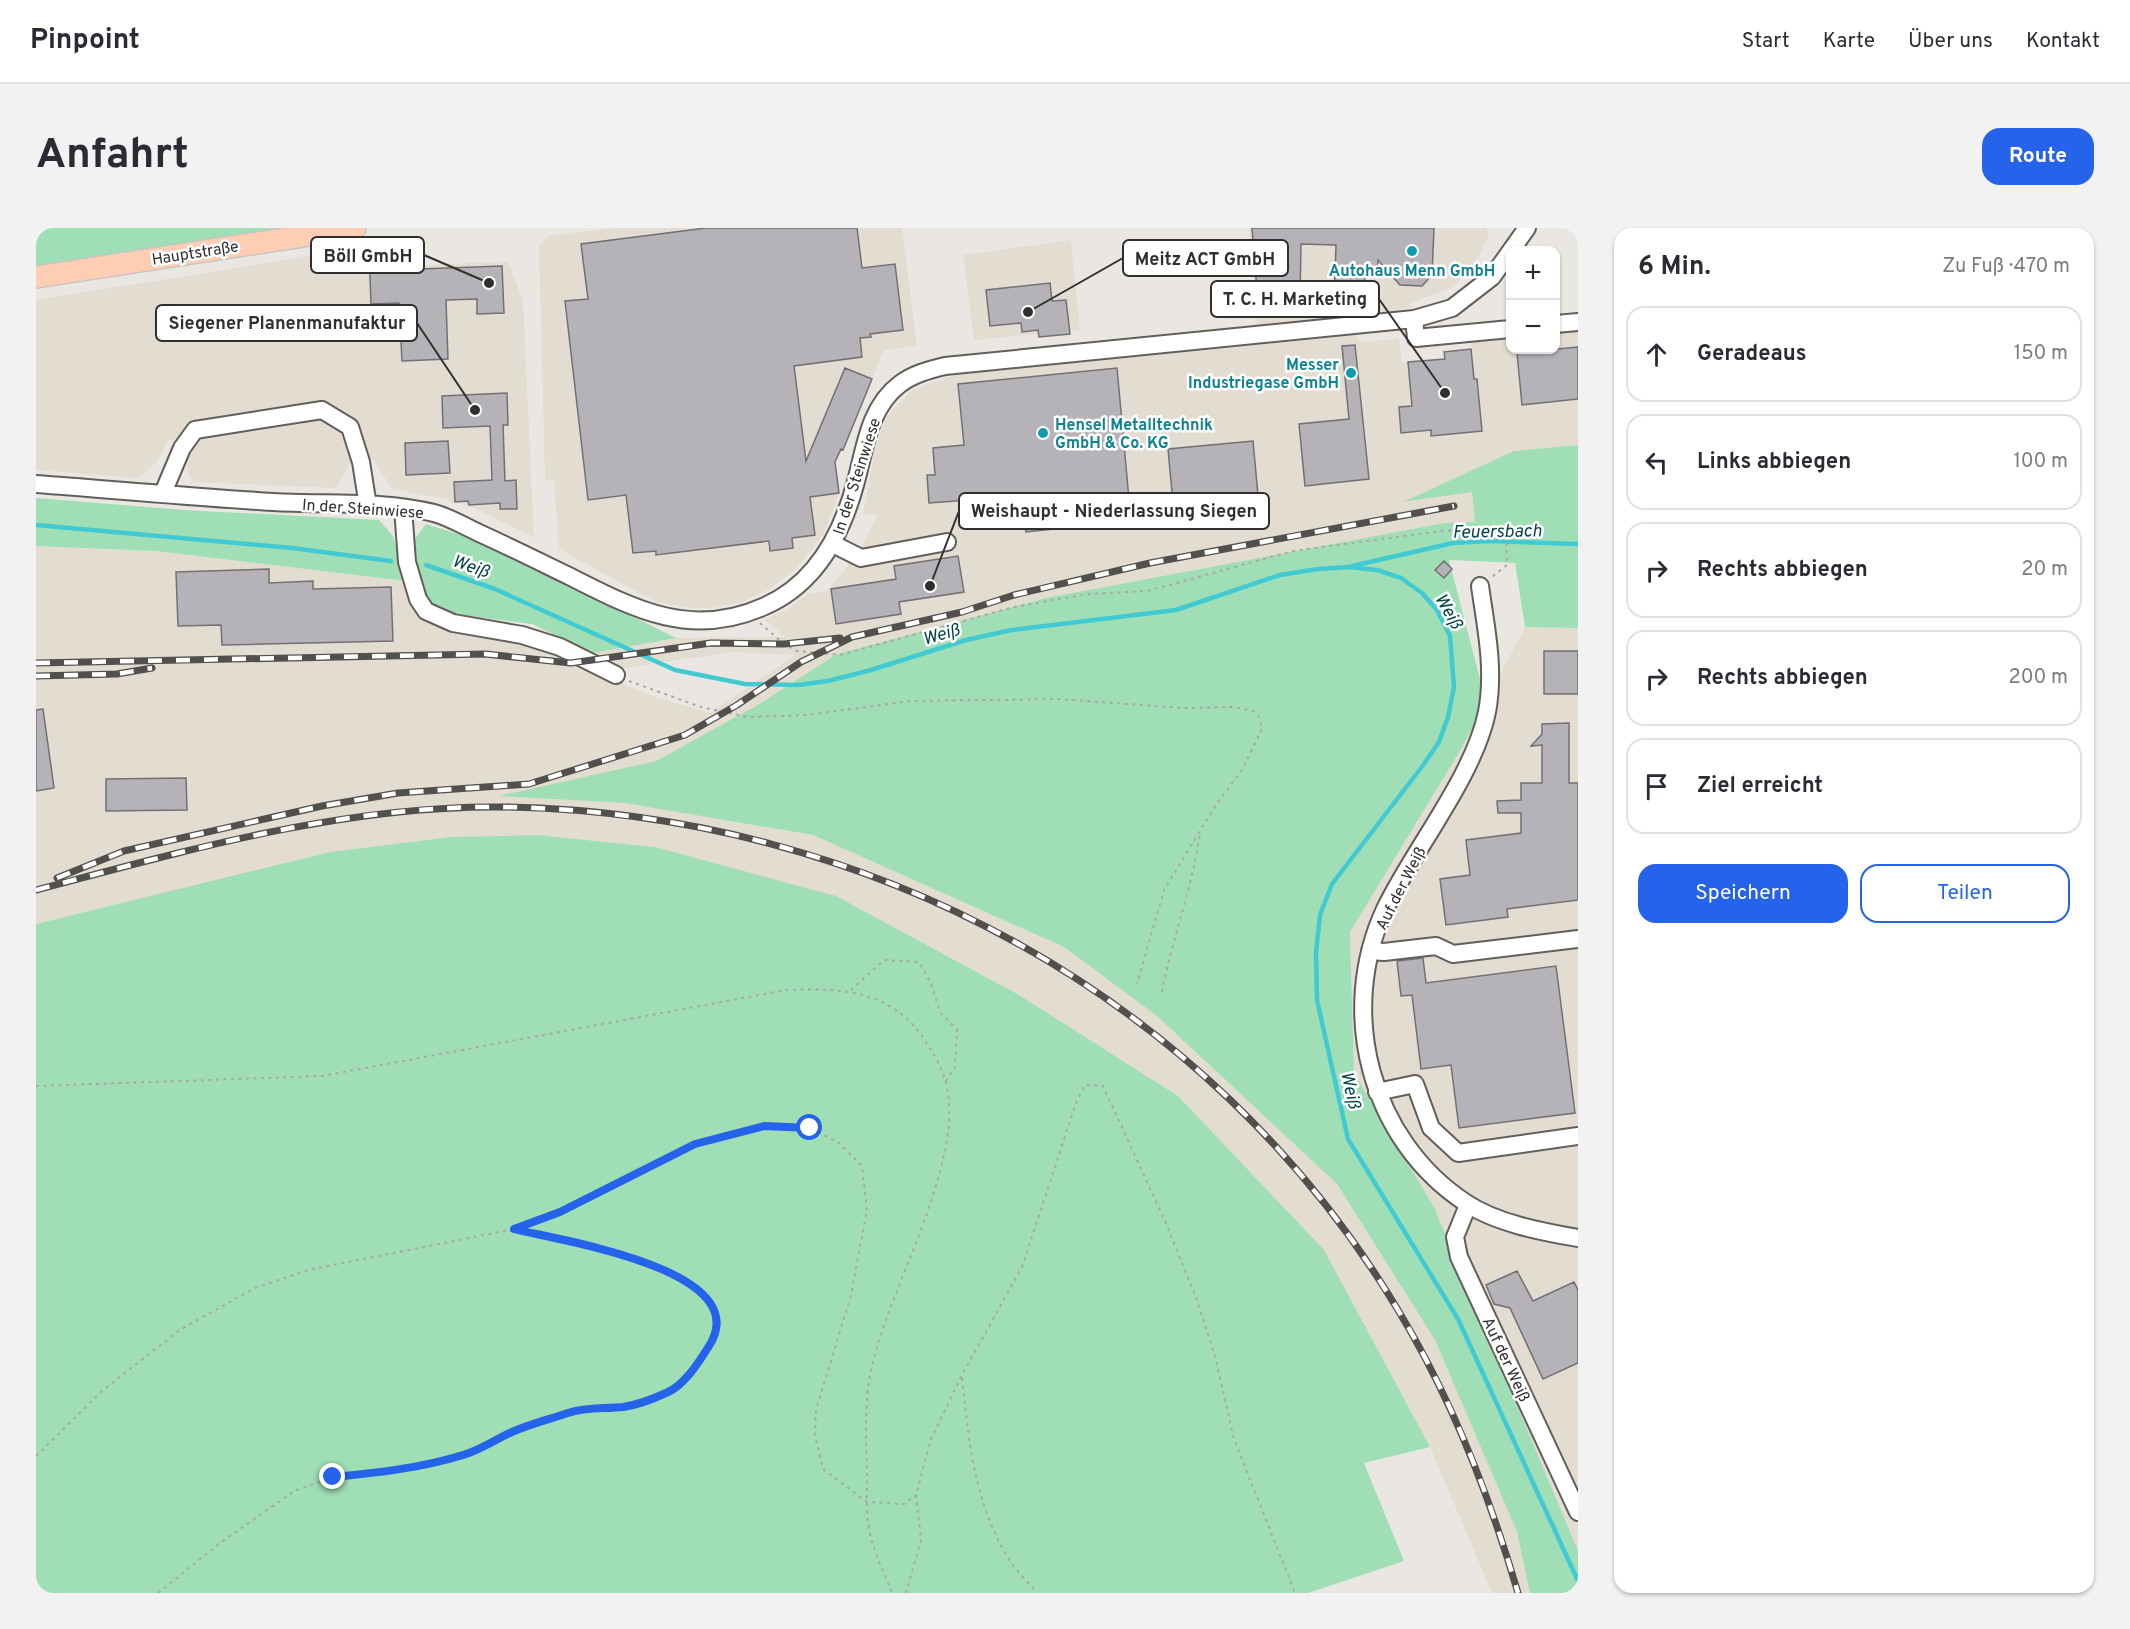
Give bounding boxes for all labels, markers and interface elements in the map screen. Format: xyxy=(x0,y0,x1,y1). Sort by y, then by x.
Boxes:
text: Pinpoint xyxy=(30,23,140,59)
text: Start xyxy=(1742,28,1790,55)
text: Karte xyxy=(1823,28,1875,55)
text: Über uns xyxy=(1908,28,1993,55)
text: Kontakt xyxy=(2026,28,2100,55)
button: Route xyxy=(1982,128,2094,185)
text: Anfahrt xyxy=(36,130,189,183)
street label: Hauptstraße xyxy=(151,237,240,271)
callout: Böll GmbH xyxy=(311,237,424,273)
callout: Meitz ACT GmbH xyxy=(1123,240,1288,276)
marker: Autohaus Menn GmbH xyxy=(1405,244,1419,258)
text: Böll GmbH xyxy=(324,246,413,269)
map controls xyxy=(1506,246,1560,354)
button: + xyxy=(1506,246,1560,300)
text: Meitz ACT GmbH xyxy=(1135,249,1275,272)
text: 6 Min. xyxy=(1638,251,1711,284)
text: Zu Fuß · 470 m xyxy=(1942,254,2070,280)
place label: Autohaus Menn GmbH xyxy=(1329,262,1495,282)
callout: T. C. H. Marketing xyxy=(1211,281,1379,317)
text: T. C. H. Marketing xyxy=(1223,289,1367,312)
button: − xyxy=(1506,300,1560,354)
callout: Siegener Planenmanufaktur xyxy=(156,305,417,341)
text: Siegener Planenmanufaktur xyxy=(168,313,406,336)
icon: ahead xyxy=(1640,338,1673,371)
text: Geradeaus xyxy=(1697,341,1807,368)
text: 150 m xyxy=(2014,341,2068,367)
place label: Messer Industriegase GmbH xyxy=(1188,356,1339,394)
marker: Messer Industriegase GmbH xyxy=(1344,366,1358,380)
street label: In der Steinwiese xyxy=(830,416,886,538)
place label: Hensel Metalltechnik GmbH & Co. KG xyxy=(1055,416,1213,454)
marker: Hensel Metalltechnik GmbH & Co. KG xyxy=(1036,426,1050,440)
icon: left xyxy=(1640,446,1673,479)
text: Links abbiegen xyxy=(1697,449,1851,476)
text: 100 m xyxy=(2013,449,2068,475)
callout: Weishaupt - Niederlassung Siegen xyxy=(959,493,1269,529)
street label: In der Steinwiese xyxy=(301,496,424,524)
text: Weishaupt - Niederlassung Siegen xyxy=(971,501,1257,524)
water label: Feuersbach xyxy=(1452,520,1542,545)
water label: Weiß xyxy=(449,550,493,585)
icon: right xyxy=(1640,554,1673,587)
text: Rechts abbiegen xyxy=(1697,557,1868,584)
text: 20 m xyxy=(2021,557,2068,583)
water label: Weiß xyxy=(1428,590,1468,635)
water label: Weiß xyxy=(920,619,964,652)
icon: right xyxy=(1640,662,1673,695)
text: Rechts abbiegen xyxy=(1697,665,1868,692)
text: 200 m xyxy=(2009,665,2068,691)
icon: arrive xyxy=(1640,770,1673,803)
text: Ziel erreicht xyxy=(1697,773,1823,800)
street label: Auf der Weiß xyxy=(1372,844,1431,934)
button: Speichern xyxy=(1638,864,1848,923)
button: Teilen xyxy=(1860,864,2070,923)
water label: Weiß xyxy=(1334,1069,1365,1112)
route start xyxy=(796,1114,822,1140)
street label: Auf der Weiß xyxy=(1477,1314,1533,1405)
route end xyxy=(319,1463,345,1489)

